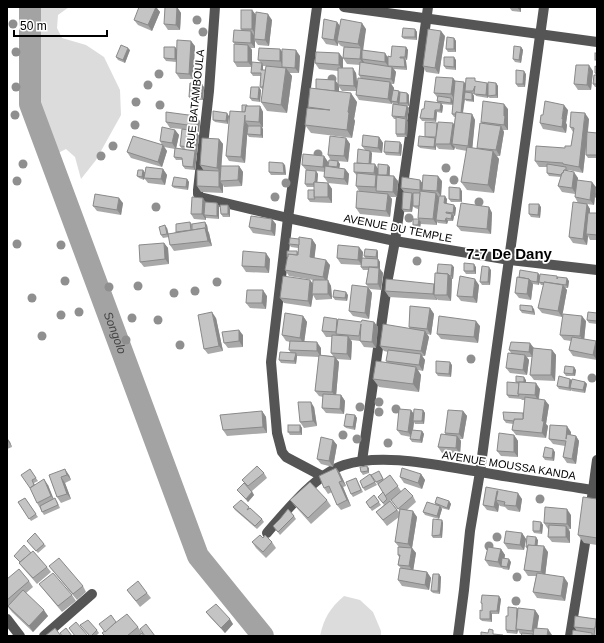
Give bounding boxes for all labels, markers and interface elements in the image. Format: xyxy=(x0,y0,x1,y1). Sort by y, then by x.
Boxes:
scale bar xyxy=(14,12,107,38)
text: 50 m xyxy=(20,19,47,33)
street label: RUE BATAMBOULA xyxy=(184,48,206,149)
street label: AVENUE DU TEMPLE xyxy=(343,212,453,244)
district label: 7-7 De Dany xyxy=(466,245,553,262)
water label: Songolo xyxy=(101,310,129,356)
street label: AVENUE MOUSSA KANDA xyxy=(441,448,578,482)

